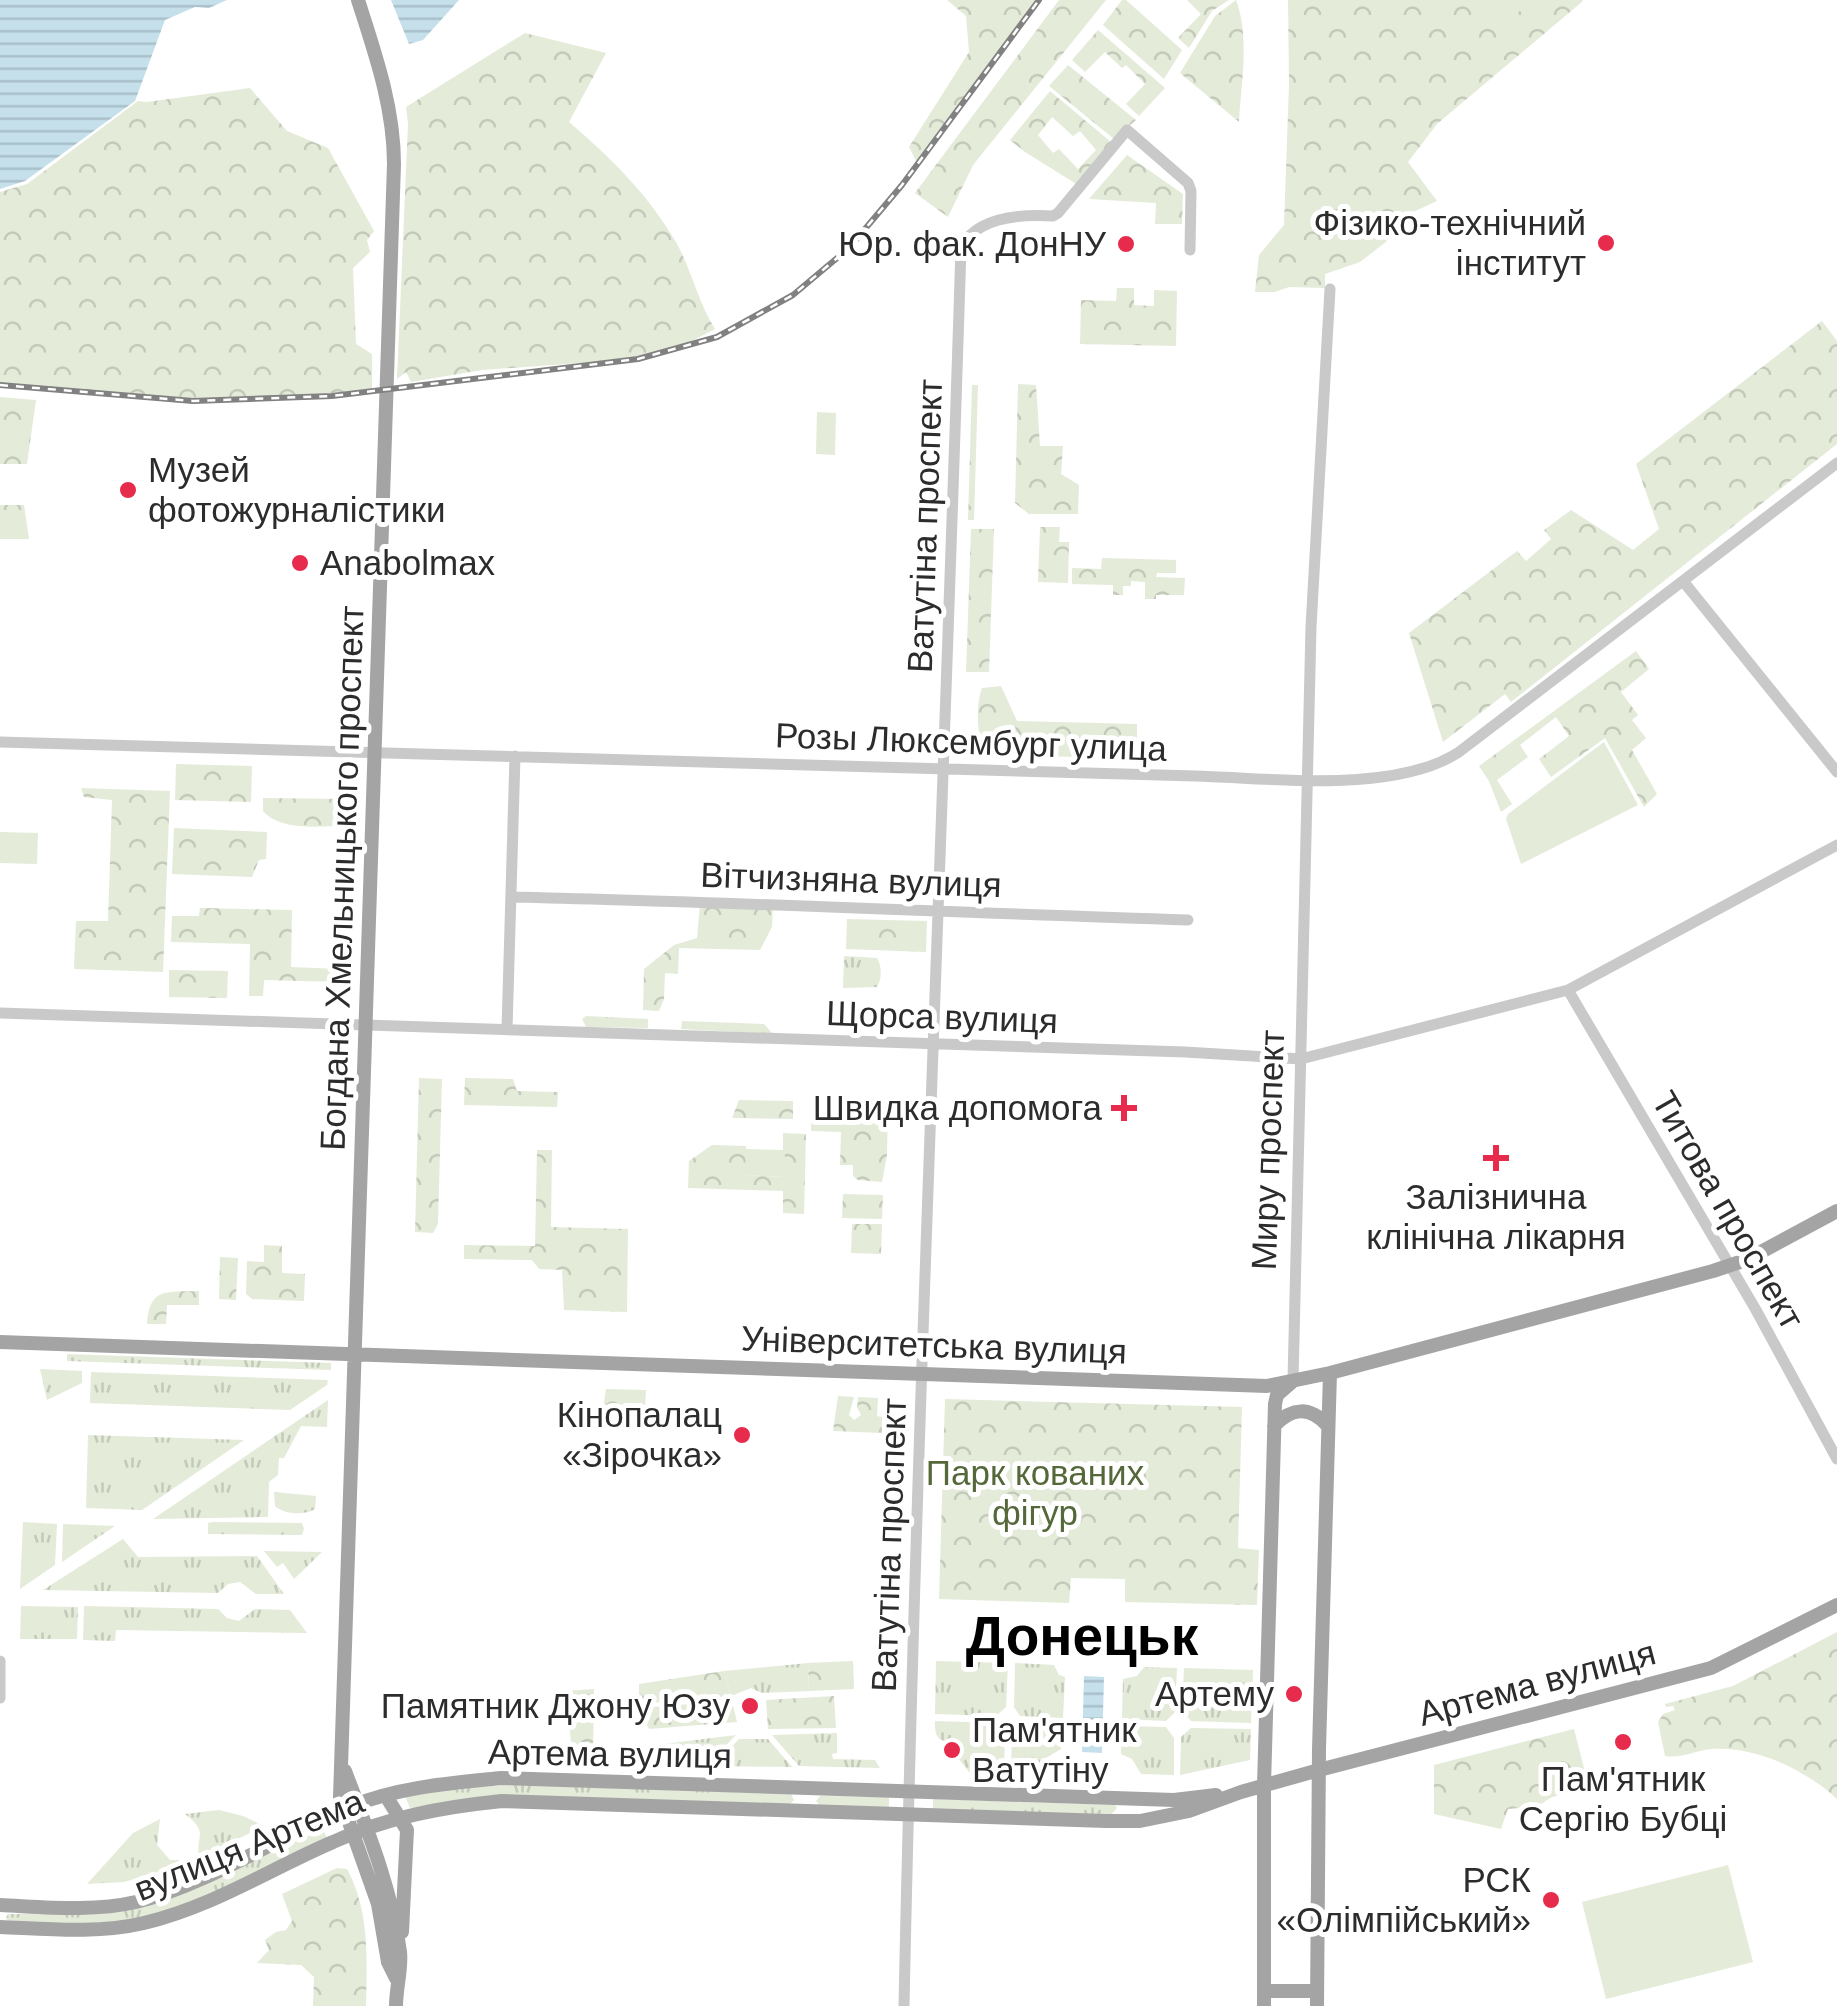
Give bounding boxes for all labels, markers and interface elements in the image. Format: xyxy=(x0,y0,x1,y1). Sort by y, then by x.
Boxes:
place label: Фізико-технічний інститут xyxy=(1314,203,1586,282)
place label: Юр. фак. ДонНУ xyxy=(838,224,1107,263)
marker: Фізико-технічний інститут xyxy=(1595,232,1617,254)
marker: Юр. фак. ДонНУ xyxy=(1115,233,1137,255)
street label: Ватутіна проспект xyxy=(900,378,949,673)
place label: Музей фотожурналістики xyxy=(148,450,446,529)
marker: Музей фотожурналістики xyxy=(117,479,139,501)
place label: Anabolmax xyxy=(320,543,496,582)
marker: Anabolmax xyxy=(289,552,311,574)
street label: Богдана Хмельницького проспект xyxy=(312,605,371,1151)
street label: Розы Люксембург улица xyxy=(774,715,1168,768)
street label: Вітчизняна вулиця xyxy=(700,855,1002,904)
street label: Щорса вулиця xyxy=(825,993,1059,1040)
street label: Миру проспект xyxy=(1244,1029,1291,1271)
street label: Титова проспект xyxy=(1645,1084,1812,1335)
place label: Швидка допомога xyxy=(813,1088,1103,1127)
marker: Швидка допомога xyxy=(1111,1095,1137,1121)
marker: Залізнична клінічна лікарня xyxy=(1483,1145,1509,1171)
place label: Залізнична клінічна лікарня xyxy=(1366,1177,1626,1256)
street label: Університетська вулиця xyxy=(740,1318,1128,1371)
place label: Кінопалац «Зірочка» xyxy=(557,1395,722,1474)
street label: Ватутіна проспект xyxy=(864,1397,913,1692)
marker: Кінопалац «Зірочка» xyxy=(731,1424,753,1446)
park label: Парк кованих фігур xyxy=(926,1453,1145,1532)
district label: Донецьк xyxy=(966,1605,1199,1667)
street label: Артема вулиця xyxy=(1414,1632,1660,1733)
place label: Артему xyxy=(1155,1674,1274,1713)
marker: Артему xyxy=(1283,1683,1305,1705)
place label: Памятник Джону Юзу xyxy=(381,1686,730,1725)
marker: Памятник Джону Юзу xyxy=(739,1695,761,1717)
place label: Пам'ятник Ватутіну xyxy=(972,1710,1137,1789)
marker: Пам'ятник Сергію Бубці xyxy=(1612,1731,1634,1753)
street label: Артема вулиця xyxy=(488,1732,732,1775)
marker: Пам'ятник Ватутіну xyxy=(941,1739,963,1761)
place label: Пам'ятник Сергію Бубці xyxy=(1519,1759,1727,1838)
street label: вулиця Артема xyxy=(128,1781,370,1908)
place label: РСК «Олімпійський» xyxy=(1277,1860,1532,1939)
marker: РСК «Олімпійський» xyxy=(1540,1889,1562,1911)

